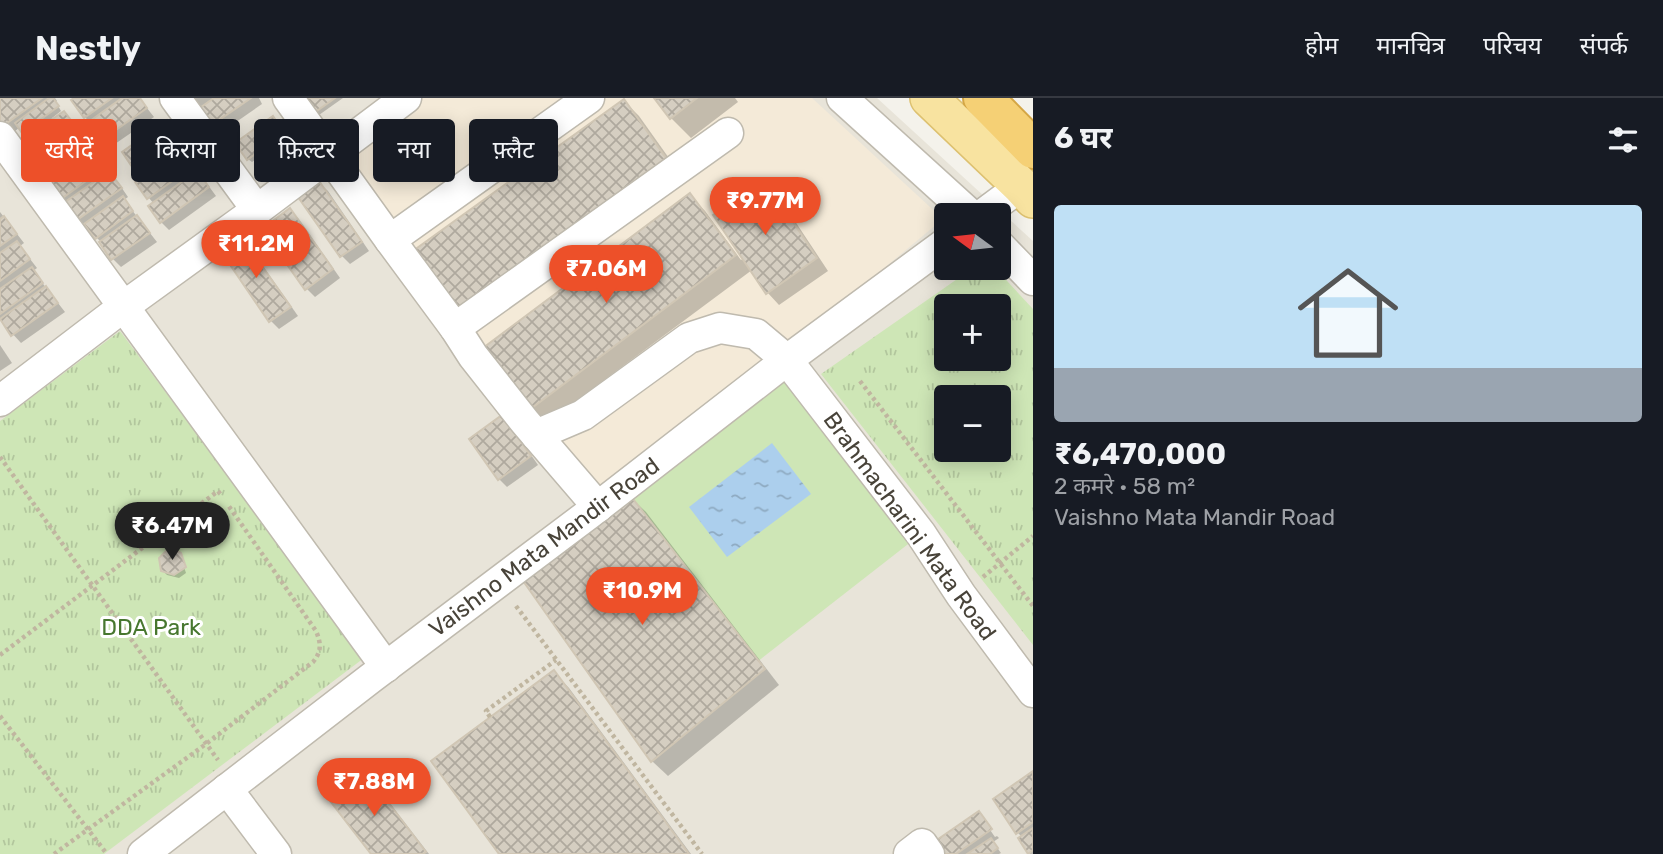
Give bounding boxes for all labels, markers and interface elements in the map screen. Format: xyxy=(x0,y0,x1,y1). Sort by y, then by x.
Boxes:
text: Nestly xyxy=(35,29,141,68)
text: होम xyxy=(1305,32,1338,60)
text: मानचित्र xyxy=(1376,32,1445,60)
text: परिचय xyxy=(1483,32,1542,60)
text: संपर्क xyxy=(1580,32,1628,60)
chip: खरीदें xyxy=(21,119,117,182)
chip: किराया xyxy=(131,119,240,182)
chip: फ़िल्टर xyxy=(254,119,359,182)
chip: नया xyxy=(373,119,455,182)
chip: फ़्लैट xyxy=(469,119,558,182)
text: 6 घर xyxy=(1054,120,1113,156)
icon: filters xyxy=(1604,121,1642,159)
pin: ₹9.77M xyxy=(708,178,822,237)
text: ₹9.77M xyxy=(726,186,804,214)
north arrow xyxy=(934,203,1012,280)
map controls xyxy=(934,203,1011,462)
pin: ₹11.2M xyxy=(199,220,313,280)
text: ₹11.2M xyxy=(217,229,295,257)
pin: ₹7.06M xyxy=(549,246,663,305)
icon: home xyxy=(1285,250,1411,376)
text: ₹7.06M xyxy=(565,254,647,282)
button: + xyxy=(934,294,1011,371)
button: − xyxy=(934,385,1011,462)
street label: Brahmacharini Mata Road xyxy=(818,406,1002,646)
text: ₹6,470,000 xyxy=(1054,436,1226,472)
street label: Vaishno Mata Mandir Road xyxy=(423,451,665,643)
text: 2 कमरे · 58 m² xyxy=(1054,472,1195,500)
pin: ₹6.47M xyxy=(115,503,229,562)
text: Vaishno Mata Mandir Road xyxy=(1054,503,1335,531)
text: ₹6.47M xyxy=(131,511,213,539)
pin: ₹10.9M xyxy=(585,568,699,627)
text: ₹10.9M xyxy=(602,576,682,604)
park label: DDA Park xyxy=(101,613,201,641)
pin: ₹7.88M xyxy=(317,758,431,818)
text: ₹7.88M xyxy=(333,767,415,795)

